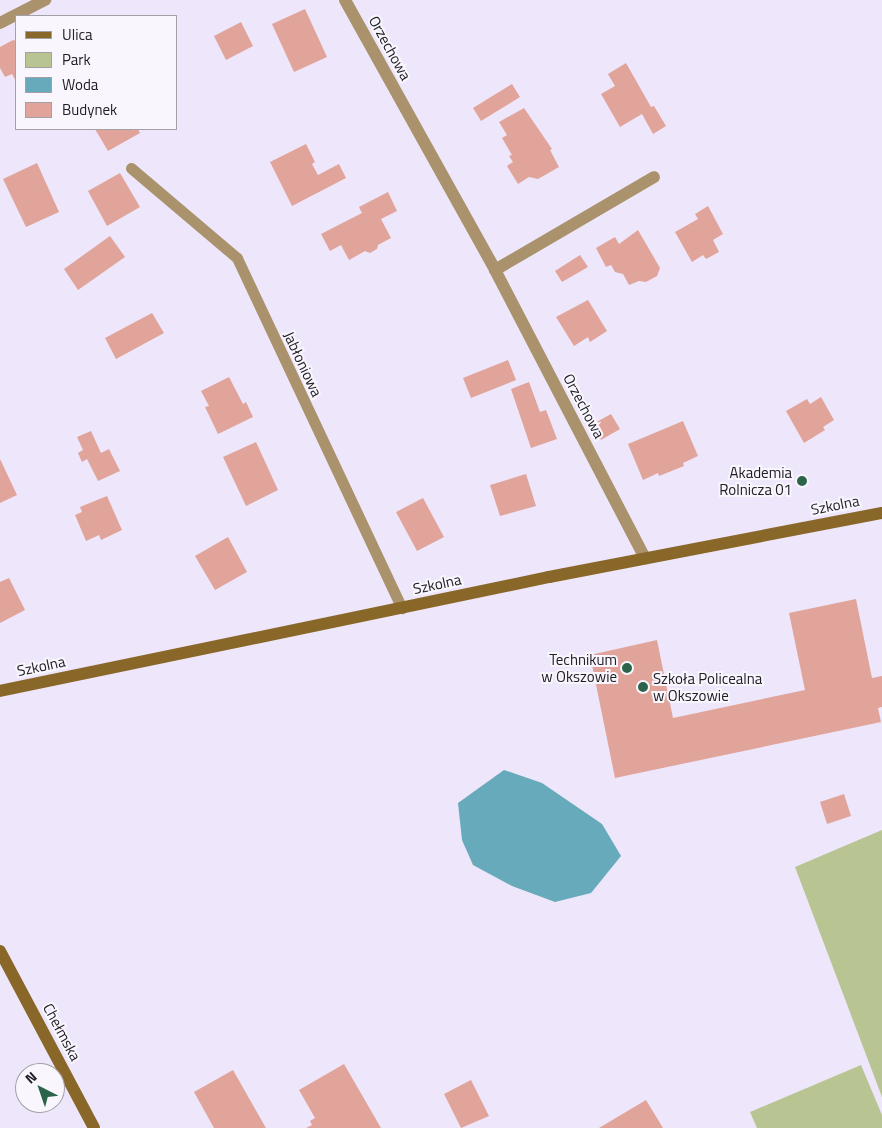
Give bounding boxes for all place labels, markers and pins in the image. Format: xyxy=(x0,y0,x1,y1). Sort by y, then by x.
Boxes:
place label: Akademia Rolnicza 01 xyxy=(719,463,792,498)
marker: Akademia Rolnicza 01 xyxy=(796,475,808,487)
place label: Technikum w Okszowie xyxy=(541,650,617,685)
marker: Technikum w Okszowie xyxy=(621,662,633,674)
place label: Szkoła Policealna w Okszowie xyxy=(653,669,762,704)
marker: Szkoła Policealna w Okszowie xyxy=(637,681,649,693)

